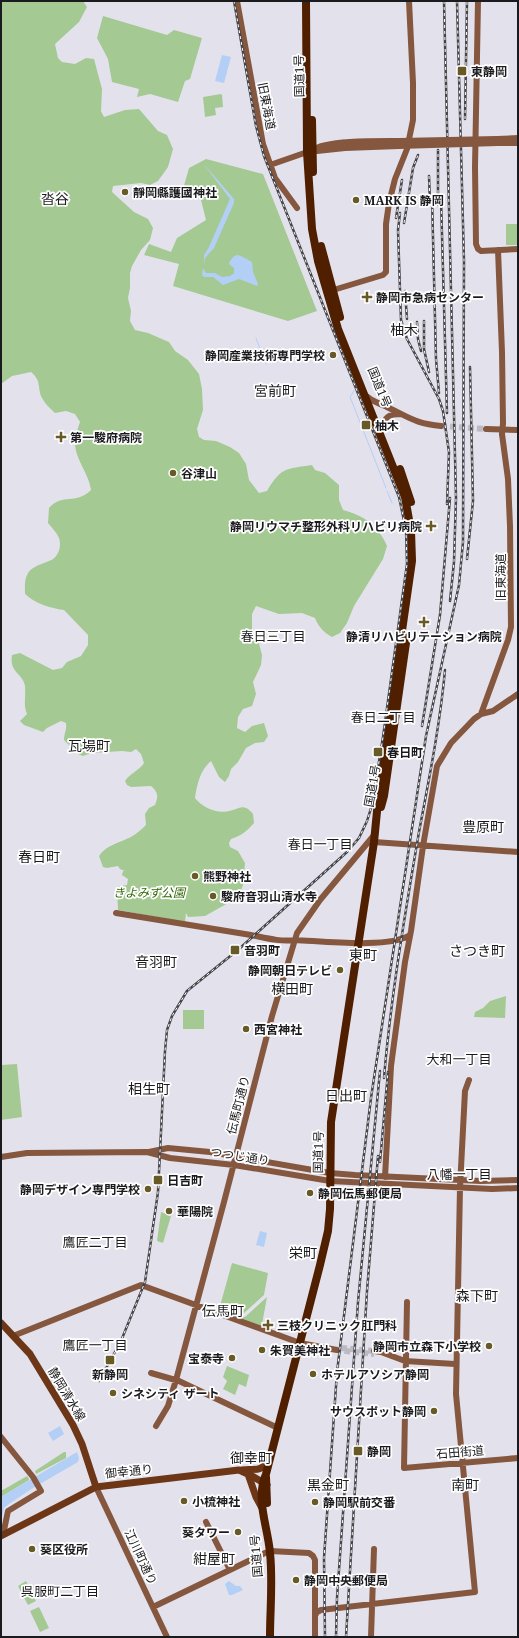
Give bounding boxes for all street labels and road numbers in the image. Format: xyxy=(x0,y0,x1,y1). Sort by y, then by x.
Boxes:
street label: 国道1号 xyxy=(290,54,308,98)
street label: 旧東海道 xyxy=(254,81,280,131)
street label: 国道1号 xyxy=(364,364,396,410)
street label: 旧東海道 xyxy=(492,553,509,601)
street label: 国道1号 xyxy=(360,763,384,809)
street label: 伝馬町通り xyxy=(222,1074,254,1136)
street label: 国道1号 xyxy=(309,1130,327,1174)
street label: つつじ通り xyxy=(209,1143,271,1169)
street label: 静岡清水線 xyxy=(44,1364,90,1424)
street label: 石田街道 xyxy=(435,1441,485,1463)
street label: 御幸通り xyxy=(104,1460,154,1482)
street label: 江川町通り xyxy=(121,1526,161,1588)
street label: 国道1号 xyxy=(246,1534,266,1578)

